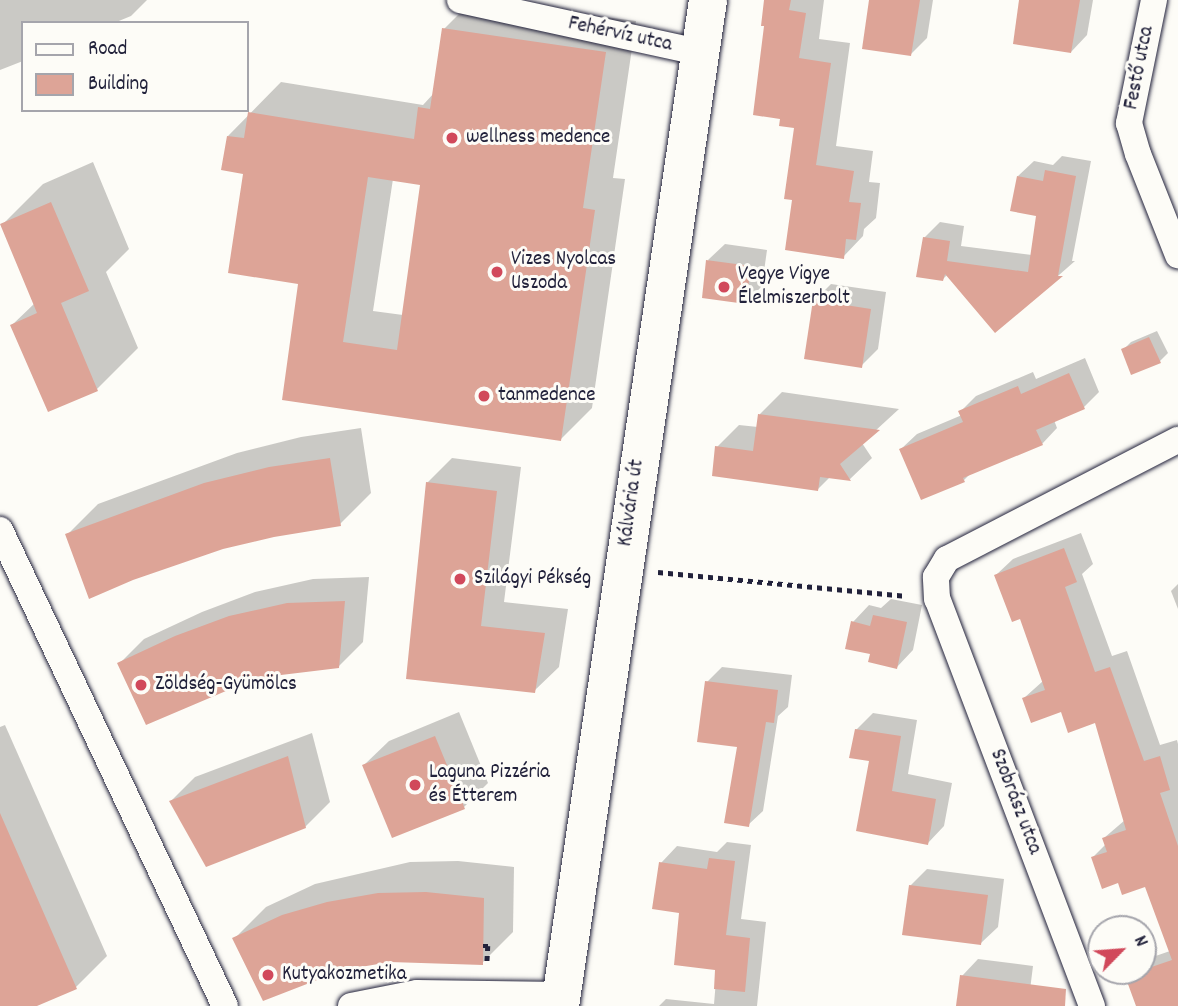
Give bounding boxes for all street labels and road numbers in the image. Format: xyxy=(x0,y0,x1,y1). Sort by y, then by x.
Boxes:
street label: Fehérvíz utca xyxy=(566,12,674,58)
street label: Festő utca xyxy=(1120,24,1160,112)
street label: Kálvária út xyxy=(613,458,651,548)
street label: Szobrász utca xyxy=(983,746,1047,858)

